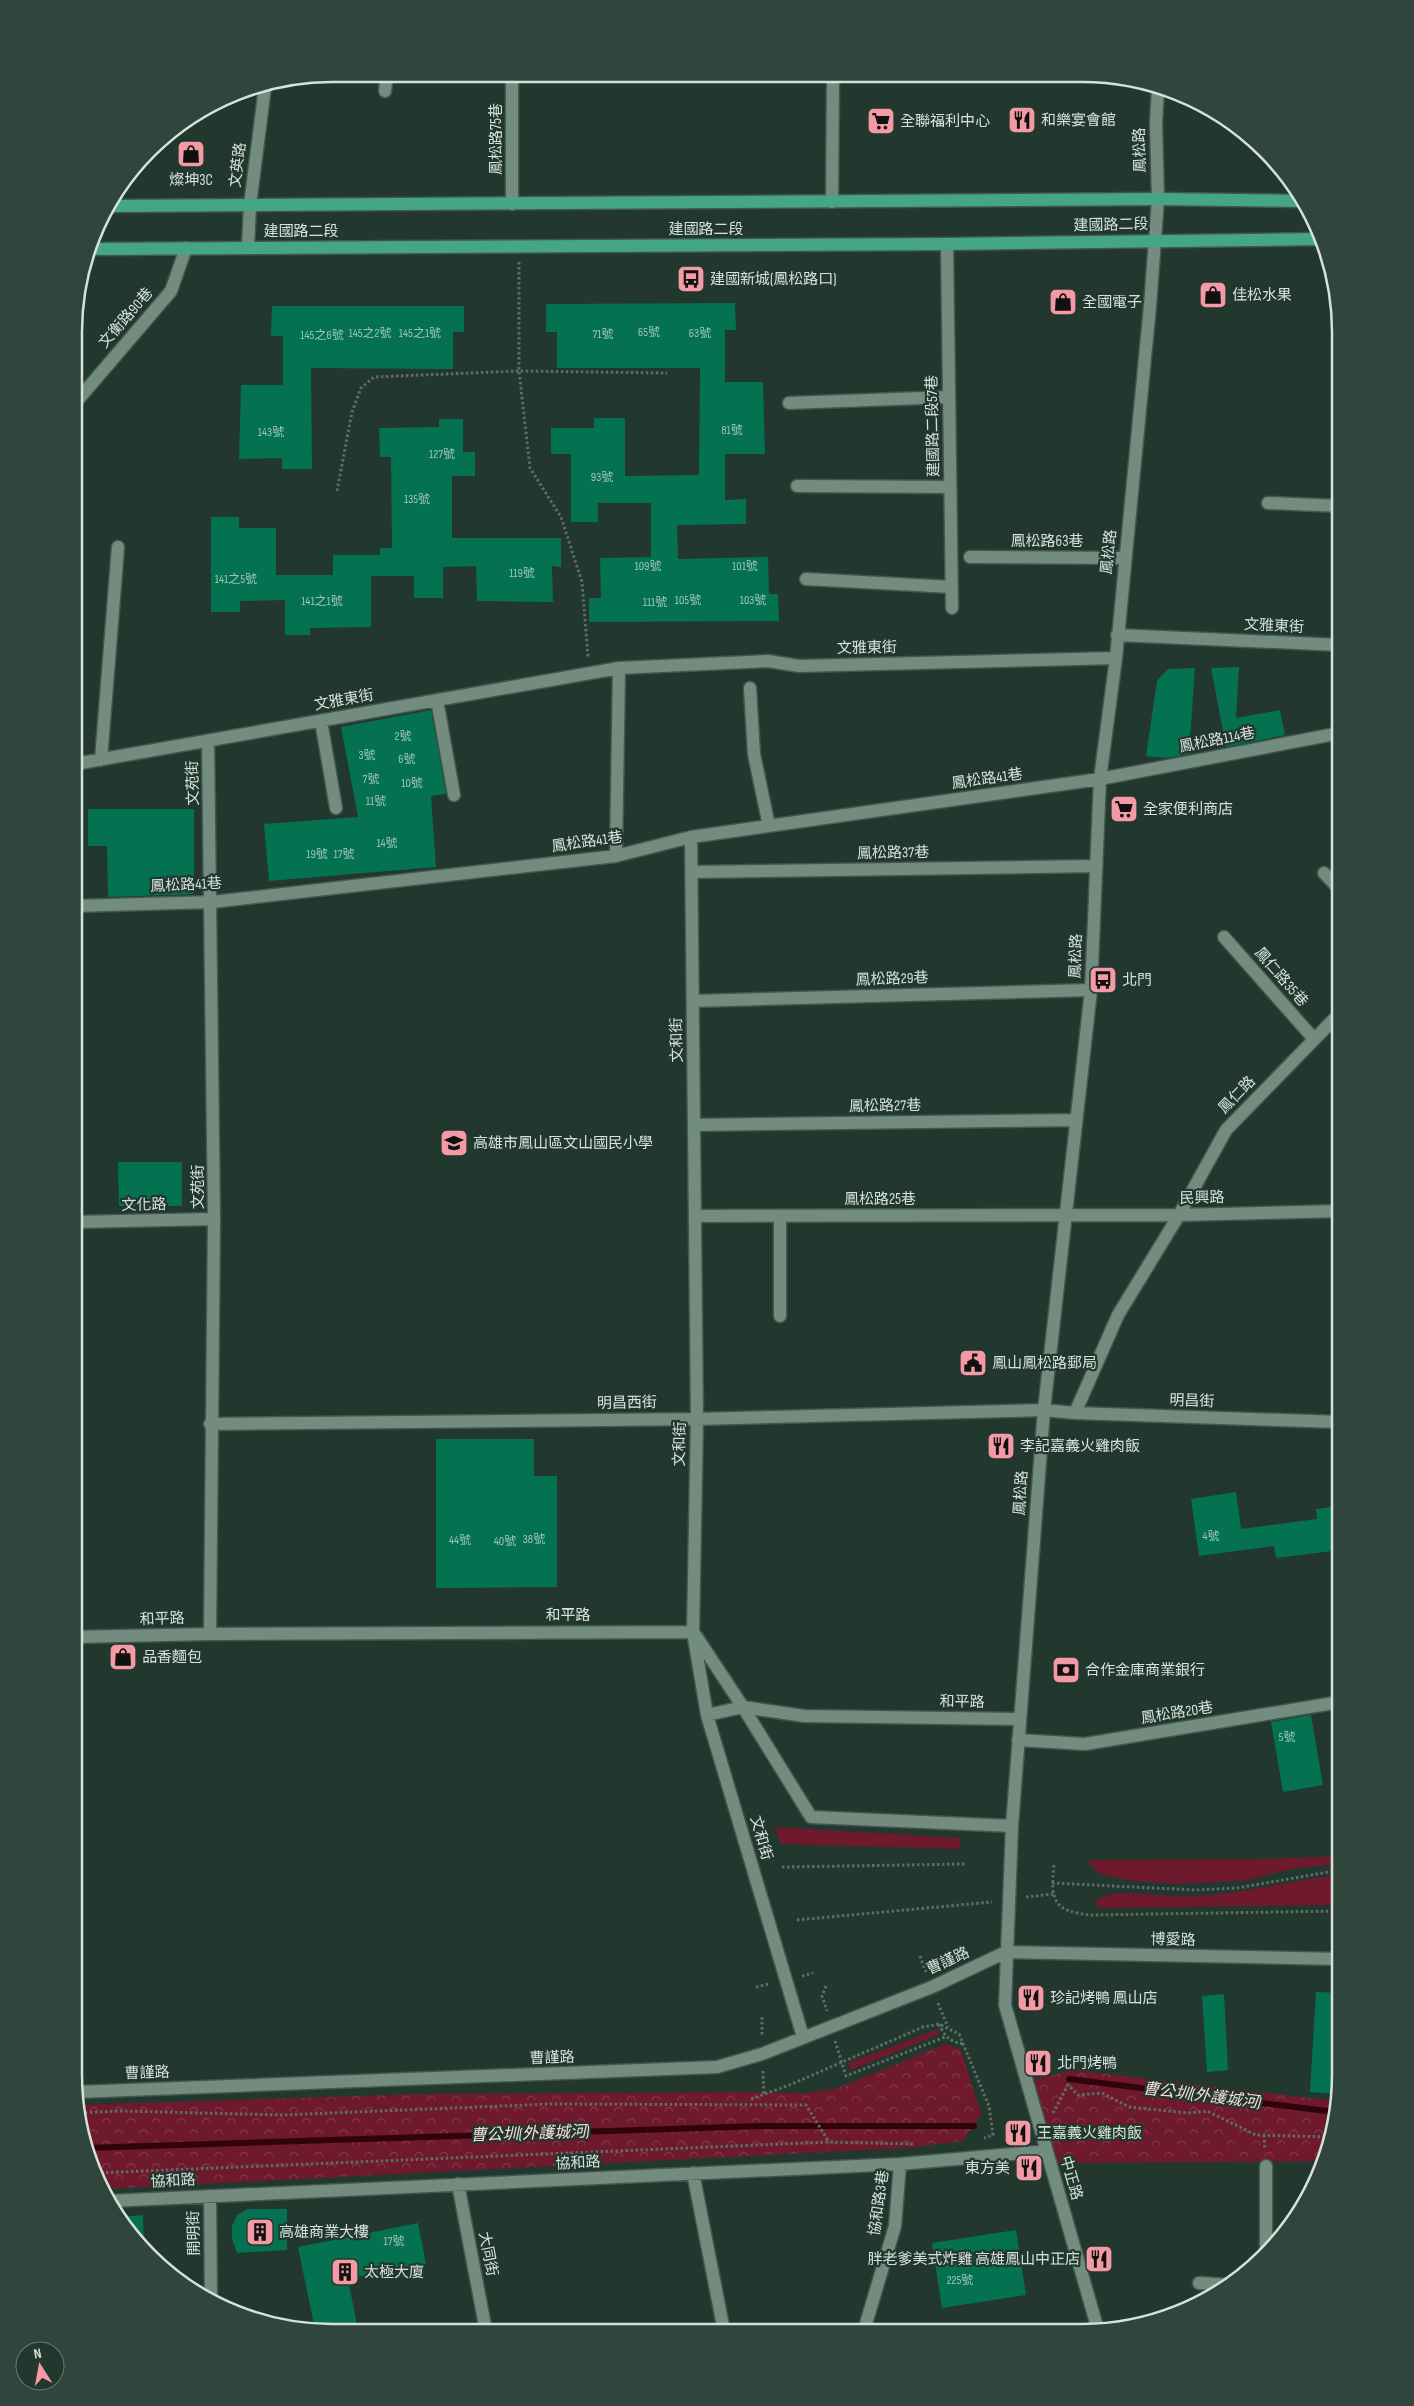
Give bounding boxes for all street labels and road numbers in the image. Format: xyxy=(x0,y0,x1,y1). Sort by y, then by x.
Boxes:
street label: 鳳松路75巷 xyxy=(487,103,506,175)
street label: 鳳松路 xyxy=(1130,127,1150,173)
street label: 文英路 xyxy=(226,142,250,188)
street label: 建國路二段 xyxy=(1073,215,1149,235)
street label: 建國路二段 xyxy=(668,220,744,239)
street label: 建國路二段 xyxy=(263,222,339,241)
street label: 文衡路90巷 xyxy=(95,284,157,352)
street label: 建國路二段57巷 xyxy=(923,375,943,477)
street label: 鳳松路 xyxy=(1097,529,1121,575)
street label: 鳳松路63巷 xyxy=(1011,532,1083,551)
street label: 文雅東街 xyxy=(1244,615,1304,637)
street label: 文雅東街 xyxy=(837,638,897,658)
street label: 文雅東街 xyxy=(313,685,375,715)
street label: 鳳松路114巷 xyxy=(1178,723,1256,757)
street label: 文苑街 xyxy=(183,760,203,806)
street label: 鳳松路41巷 xyxy=(950,765,1024,793)
street label: 鳳松路41巷 xyxy=(550,828,624,856)
street label: 鳳松路37巷 xyxy=(857,843,929,863)
street label: 鳳松路41巷 xyxy=(150,874,222,896)
street label: 鳳松路 xyxy=(1066,933,1086,979)
street label: 鳳仁路35巷 xyxy=(1250,943,1312,1011)
street label: 鳳松路29巷 xyxy=(855,968,929,990)
street label: 文和街 xyxy=(667,1017,687,1063)
street label: 鳳仁路 xyxy=(1215,1072,1259,1118)
street label: 鳳松路27巷 xyxy=(849,1096,921,1116)
street label: 文苑街 xyxy=(189,1164,208,1210)
street label: 民興路 xyxy=(1179,1188,1225,1208)
street label: 鳳松路25巷 xyxy=(844,1190,916,1209)
street label: 文化路 xyxy=(121,1195,167,1215)
street label: 明昌街 xyxy=(1169,1391,1215,1411)
street label: 明昌西街 xyxy=(597,1393,657,1413)
street label: 文和街 xyxy=(670,1421,690,1467)
street label: 鳳松路 xyxy=(1010,1470,1032,1516)
street label: 和平路 xyxy=(545,1606,591,1625)
street label: 和平路 xyxy=(139,1609,185,1629)
street label: 和平路 xyxy=(939,1692,985,1712)
street label: 鳳松路20巷 xyxy=(1140,1698,1214,1728)
street label: 文和街 xyxy=(746,1814,776,1862)
street label: 博愛路 xyxy=(1150,1930,1196,1950)
street label: 曹謹路 xyxy=(924,1943,972,1979)
street label: 曹謹路 xyxy=(529,2048,575,2068)
street label: 曹謹路 xyxy=(124,2063,170,2083)
street label: 協和路 xyxy=(555,2152,601,2174)
street label: 中正路 xyxy=(1056,2154,1086,2202)
street label: 協和路3巷 xyxy=(865,2169,893,2237)
street label: 協和路 xyxy=(150,2170,196,2192)
street label: 開明街 xyxy=(184,2210,204,2256)
street label: 大同街 xyxy=(474,2230,502,2278)

